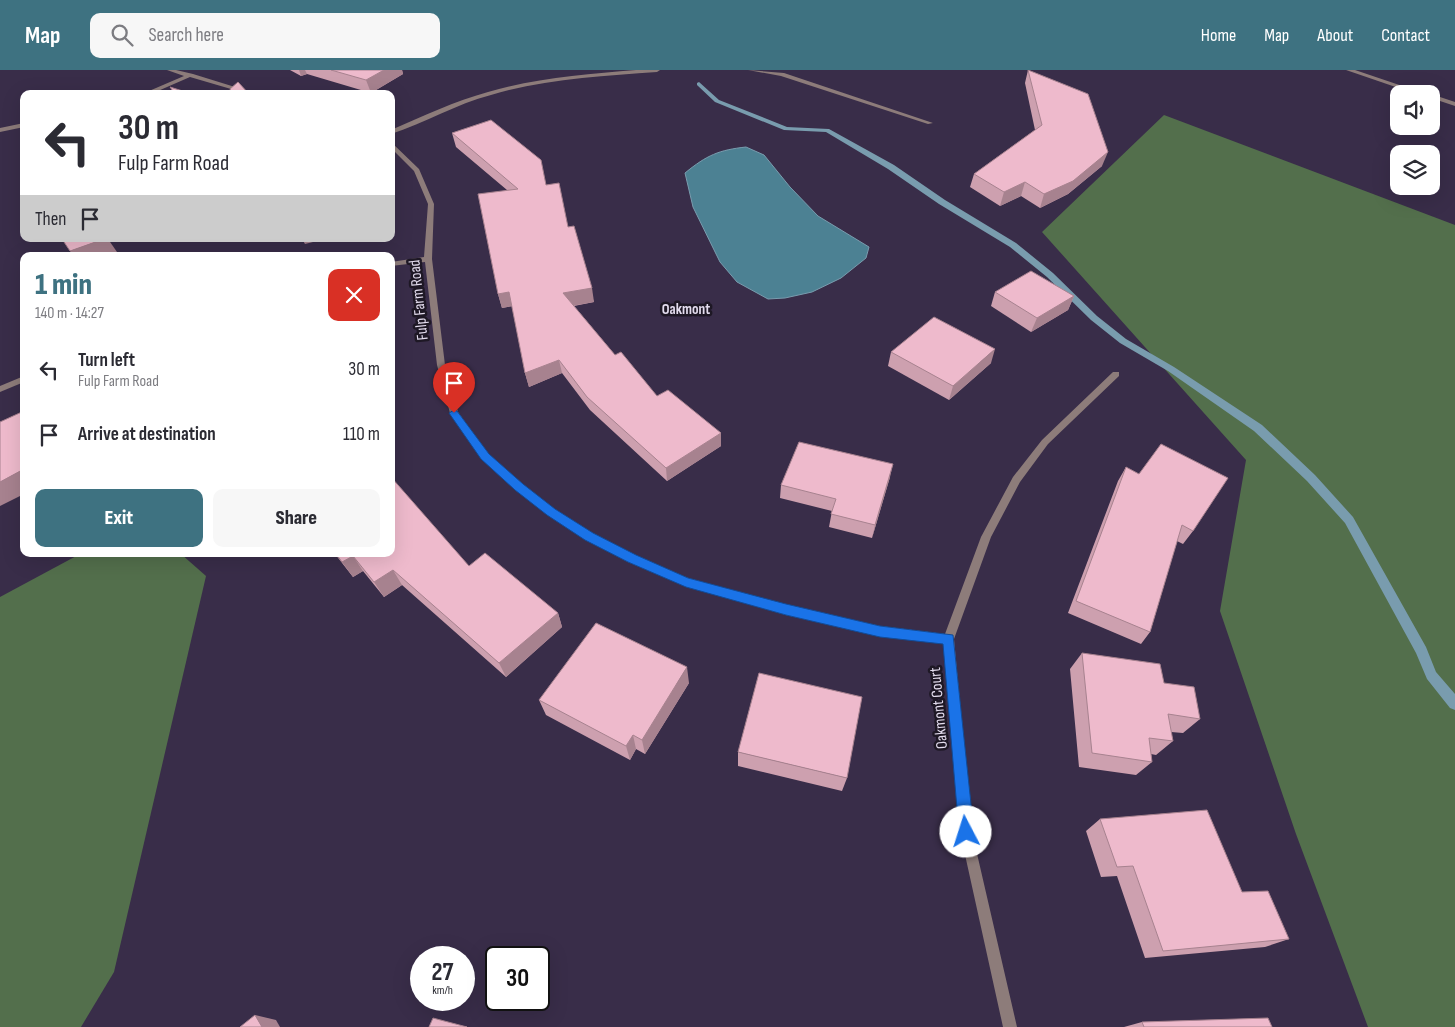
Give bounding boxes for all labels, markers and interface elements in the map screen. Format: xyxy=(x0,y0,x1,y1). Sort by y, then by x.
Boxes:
search box xyxy=(90,13,440,58)
text: Map xyxy=(25,21,60,50)
icon: search xyxy=(108,21,136,49)
text: Search here xyxy=(148,24,224,47)
text: Home xyxy=(1201,25,1236,46)
text: Map xyxy=(1264,25,1289,46)
text: About xyxy=(1317,25,1353,46)
text: Contact xyxy=(1381,25,1430,46)
map controls xyxy=(1390,85,1440,195)
button: sound xyxy=(1390,85,1440,135)
text: 30 m xyxy=(118,107,179,150)
icon: left xyxy=(35,110,100,175)
button: layers xyxy=(1390,145,1440,195)
text: Fulp Farm Road xyxy=(118,150,229,177)
icon: arrive xyxy=(76,205,104,233)
text: Then xyxy=(35,208,66,231)
street label: Fulp Farm Road xyxy=(405,259,433,341)
text: 1 min xyxy=(35,267,92,303)
button: close xyxy=(328,269,380,321)
district label: Oakmont xyxy=(662,300,710,319)
text: 140 m · 14:27 xyxy=(35,304,104,323)
text: Turn left xyxy=(78,349,135,372)
icon: left xyxy=(35,356,63,384)
text: 30 m xyxy=(348,358,380,381)
pin xyxy=(433,362,475,413)
icon: arrive xyxy=(440,369,468,397)
text: Fulp Farm Road xyxy=(78,372,159,391)
icon: arrive xyxy=(35,421,63,449)
text: Arrive at destination xyxy=(78,423,216,446)
text: 110 m xyxy=(343,423,380,446)
button: Exit xyxy=(35,489,203,547)
button: Share xyxy=(213,489,380,547)
street label: Oakmont Court xyxy=(926,666,952,750)
position arrow xyxy=(939,805,991,857)
speed limit sign: 30 xyxy=(485,946,550,1011)
text: 27 xyxy=(432,957,453,988)
text: km/h xyxy=(432,983,453,998)

